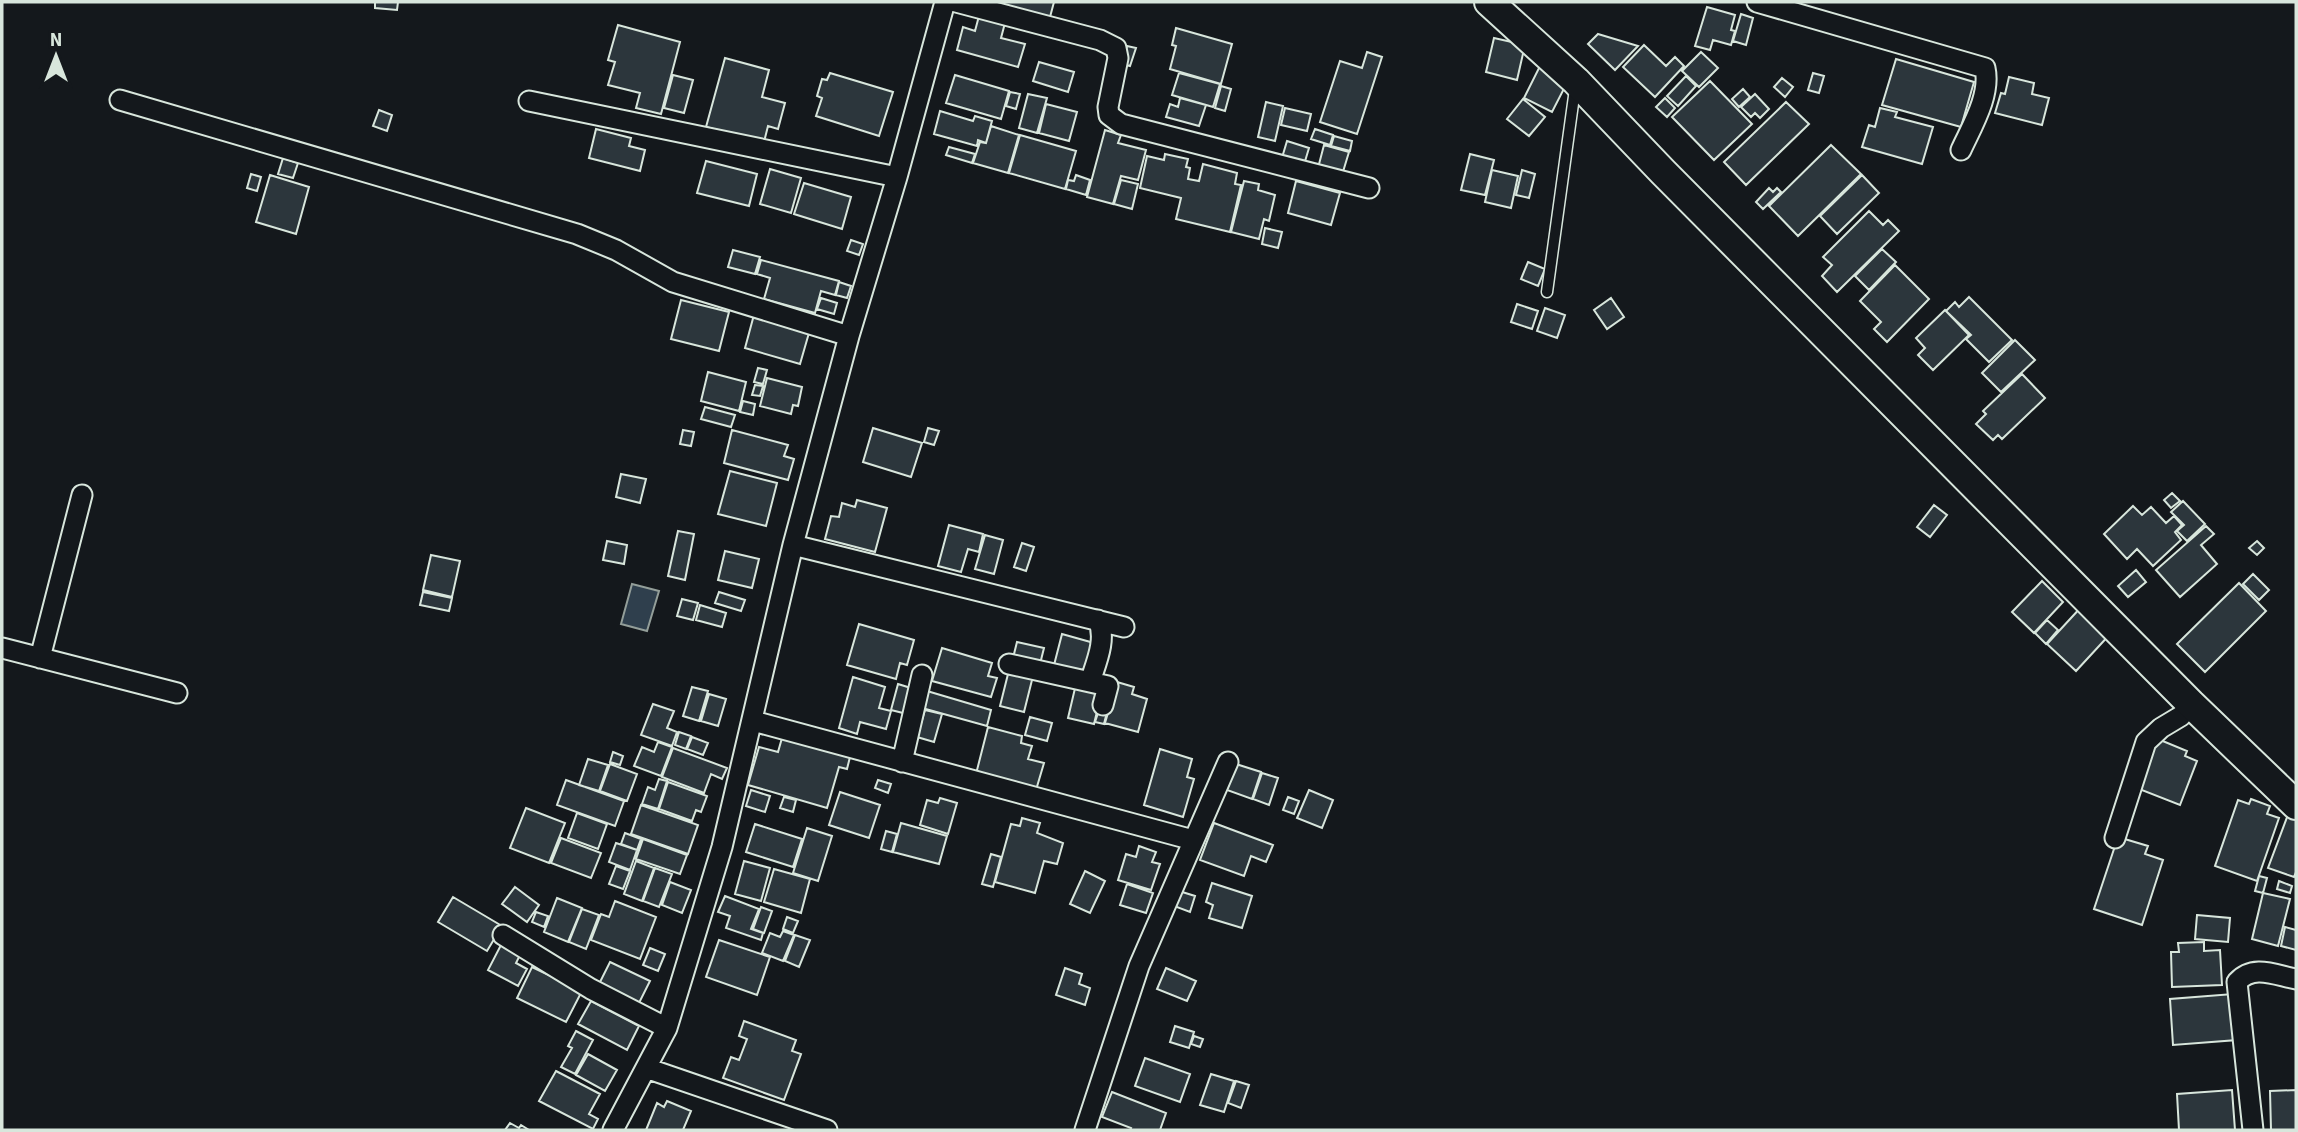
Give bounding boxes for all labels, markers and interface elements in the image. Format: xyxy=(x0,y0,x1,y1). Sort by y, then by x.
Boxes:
north arrow xyxy=(21,21,91,91)
text: N xyxy=(50,27,62,54)

